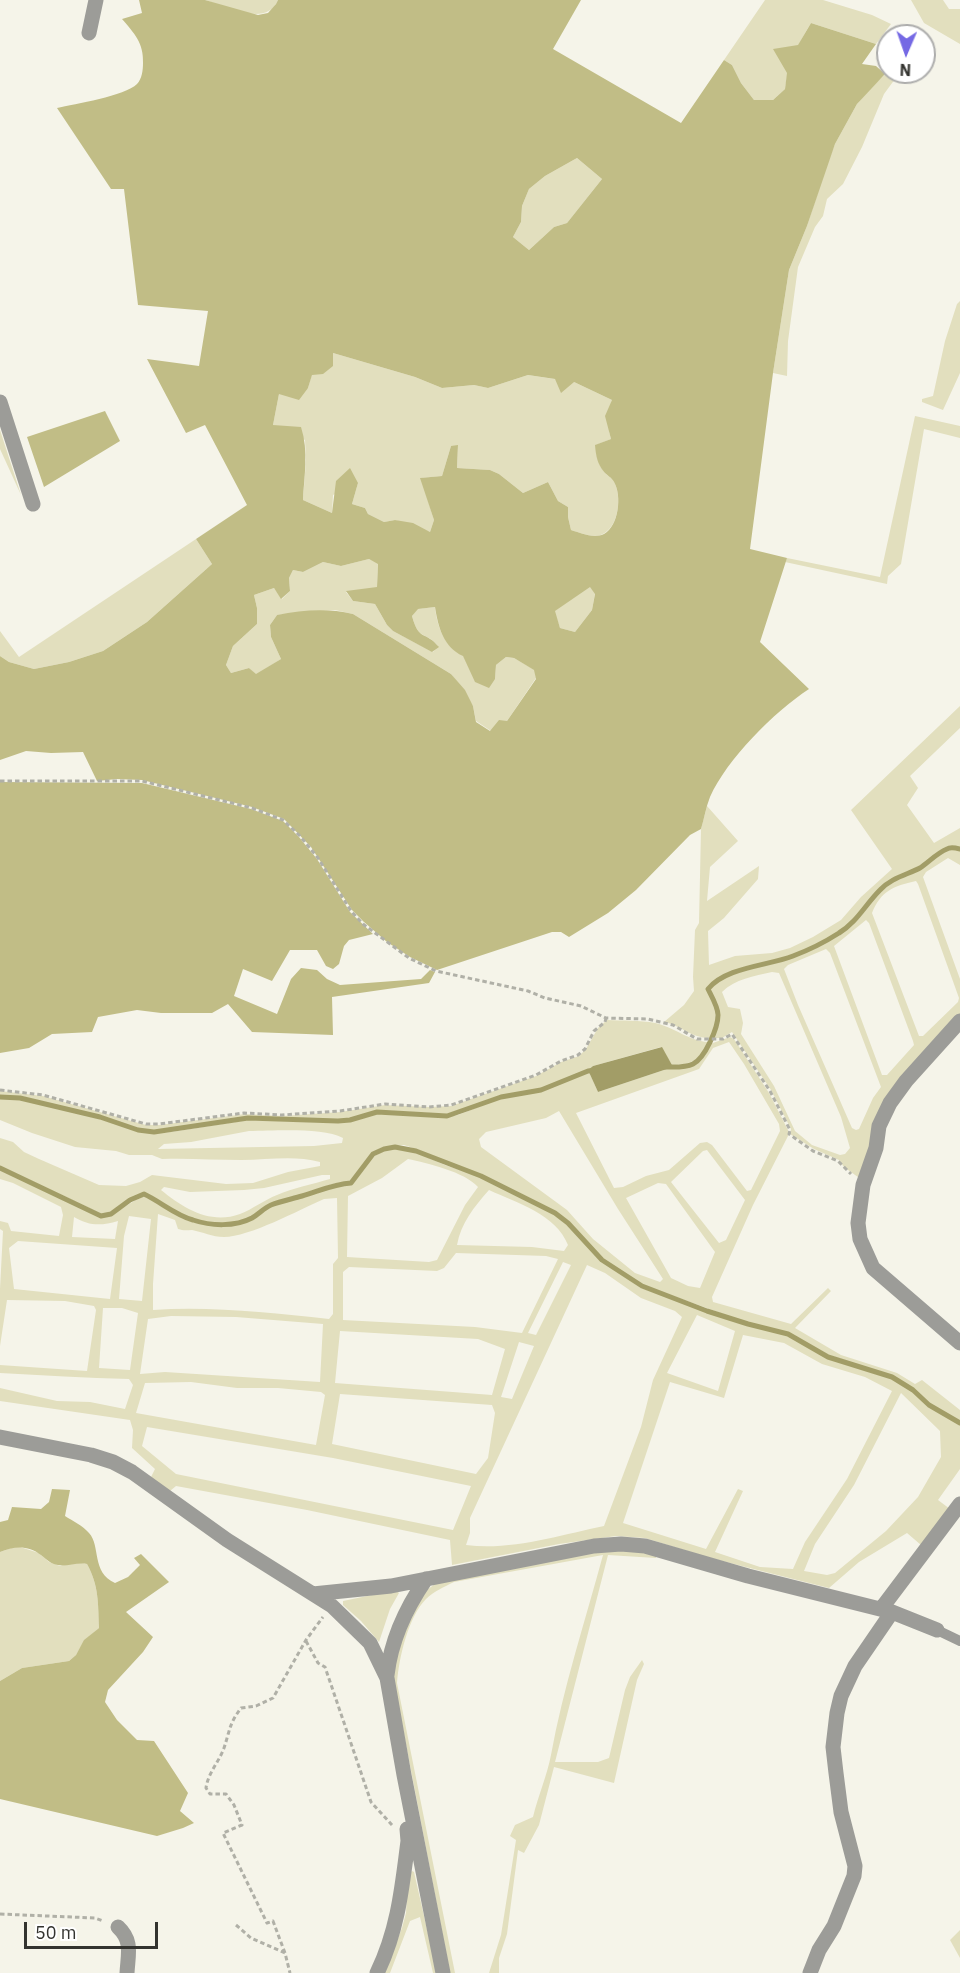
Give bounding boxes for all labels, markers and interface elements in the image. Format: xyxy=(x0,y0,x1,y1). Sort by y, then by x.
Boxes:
north arrow xyxy=(876,24,936,84)
text: N xyxy=(899,60,912,80)
scale bar xyxy=(27,1910,160,1948)
text: 50 m xyxy=(35,1921,77,1944)

